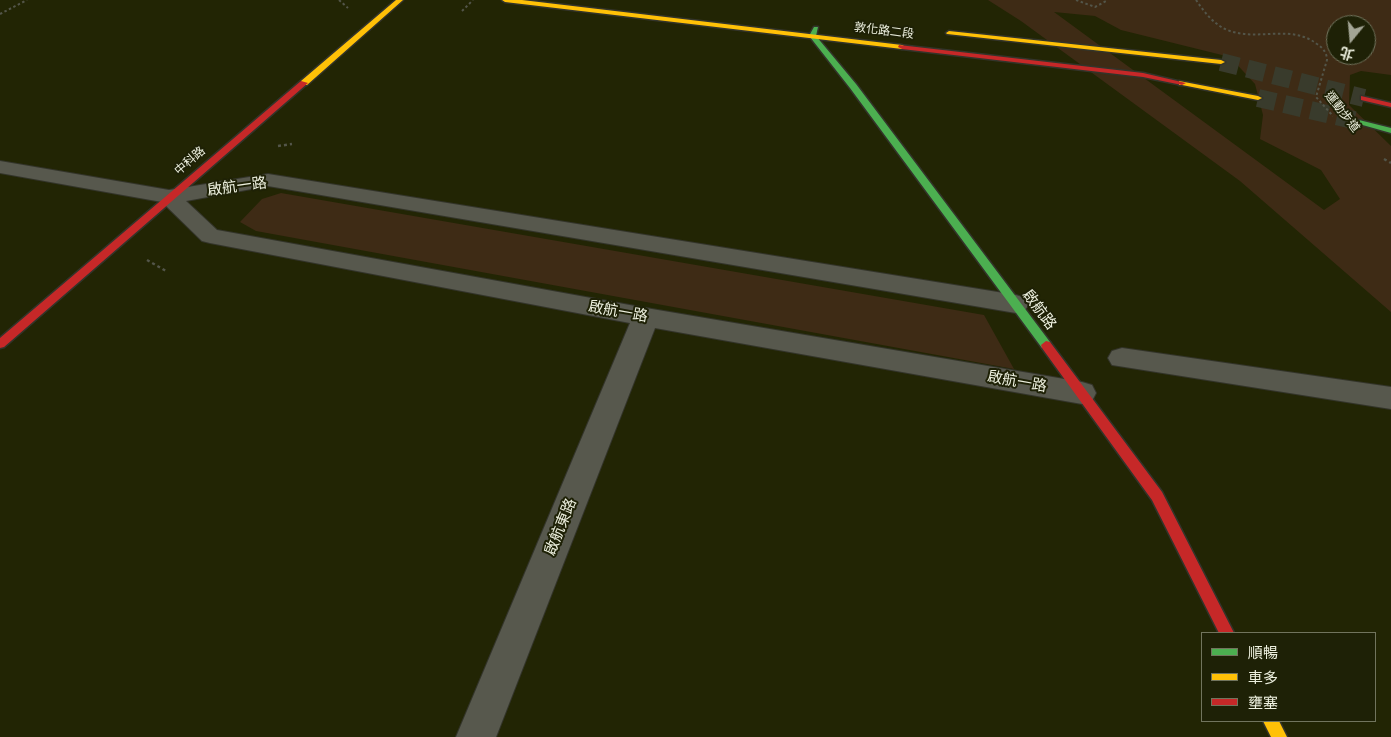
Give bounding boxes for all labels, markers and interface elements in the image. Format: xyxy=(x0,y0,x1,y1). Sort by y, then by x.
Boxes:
north arrow xyxy=(1326,15,1376,65)
street label: 敦化路二段 xyxy=(853,20,915,42)
text: 北 xyxy=(1337,43,1356,65)
street label: 運動步道 xyxy=(1322,89,1362,135)
street label: 中科路 xyxy=(172,144,208,178)
street label: 啟航一路 xyxy=(206,174,268,200)
street label: 啟航路 xyxy=(1018,287,1060,333)
street label: 啟航一路 xyxy=(587,298,649,326)
street label: 啟航一路 xyxy=(986,368,1048,396)
street label: 啟航東路 xyxy=(541,496,581,558)
legend xyxy=(1201,632,1376,722)
text: 順暢 xyxy=(1248,642,1278,662)
text: 車多 xyxy=(1248,667,1278,687)
text: 壅塞 xyxy=(1248,692,1278,712)

